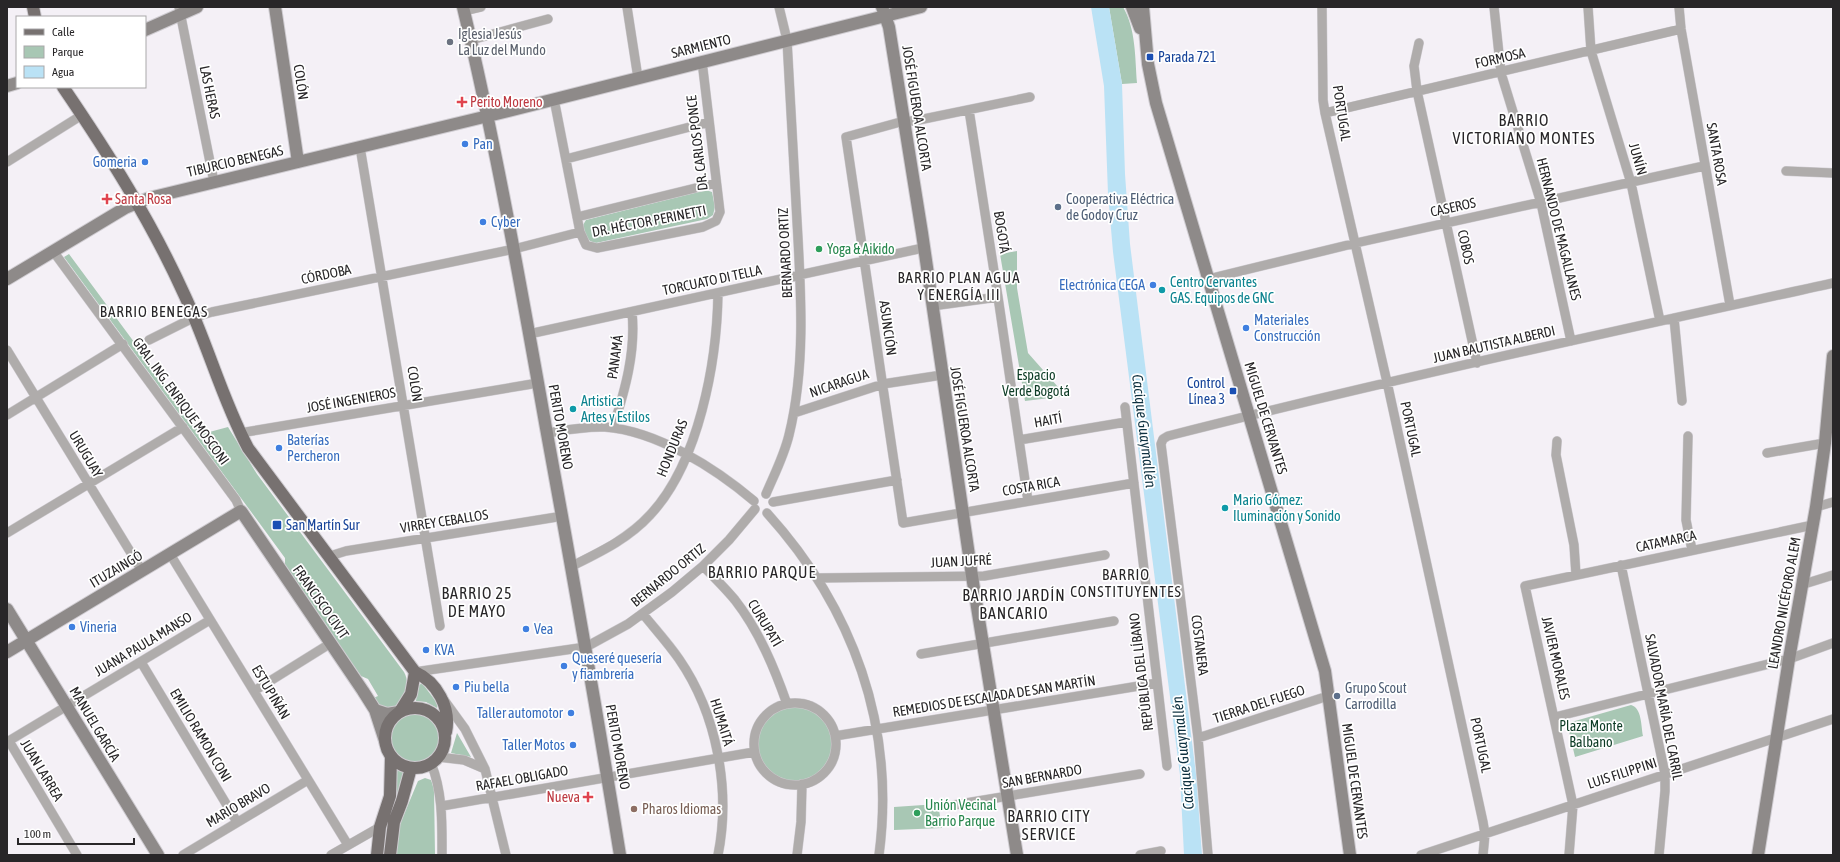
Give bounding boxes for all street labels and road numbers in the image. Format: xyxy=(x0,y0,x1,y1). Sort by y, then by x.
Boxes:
street label: SARMIENTO xyxy=(669,31,733,61)
street label: JOSÉ FIGUEROA ALCORTA xyxy=(899,44,935,172)
street label: FORMOSA xyxy=(1473,44,1527,72)
street label: COLÓN xyxy=(291,63,311,101)
street label: LAS HERAS xyxy=(197,64,223,120)
street label: PORTUGAL xyxy=(1330,84,1354,143)
street label: DR. CARLOS PONCE xyxy=(683,94,711,192)
street label: SANTA ROSA xyxy=(1704,122,1730,187)
street label: JUNÍN xyxy=(1626,141,1650,177)
street label: TIBURCIO BENEGAS xyxy=(185,142,285,180)
street label: HERNANDO DE MAGALLANES xyxy=(1534,156,1585,302)
street label: CASEROS xyxy=(1429,194,1477,220)
street label: DR. HÉCTOR PERINETTI xyxy=(590,202,708,240)
street label: BERNARDO ORTIZ xyxy=(775,207,795,299)
street label: BOGOTÁ xyxy=(991,210,1013,254)
street label: COBOS xyxy=(1455,228,1477,266)
street label: CÓRDOBA xyxy=(300,261,353,287)
street label: TORCUATO DI TELLA xyxy=(661,262,763,298)
street label: ASUNCIÓN xyxy=(876,299,900,357)
street label: JUAN BAUTISTA ALBERDI xyxy=(1431,322,1557,366)
street label: GRAL. ING. ENRIQUE MOSCONI xyxy=(129,334,233,468)
street label: PANAMÁ xyxy=(604,334,626,380)
street label: MIGUEL DE CERVANTES xyxy=(1241,360,1291,476)
street label: COLÓN xyxy=(404,365,426,403)
street label: NICARAGUA xyxy=(807,365,871,401)
street label: JOSÉ FIGUEROA ALCORTA xyxy=(947,365,983,493)
street label: PERITO MORENO xyxy=(546,383,576,471)
street label: JOSÉ INGENIEROS xyxy=(305,384,397,416)
street label: PORTUGAL xyxy=(1397,400,1425,459)
street label: HAITÍ xyxy=(1033,410,1063,430)
street label: HONDURAS xyxy=(653,417,691,479)
street label: URUGUAY xyxy=(66,428,107,481)
street label: COSTA RICA xyxy=(1001,473,1061,499)
street label: VIRREY CEBALLOS xyxy=(399,506,489,536)
street label: CATAMARCA xyxy=(1634,527,1698,555)
street label: LEANDRO NICÉFORO ALEM xyxy=(1765,536,1803,670)
street label: BERNARDO ORTIZ xyxy=(628,540,708,610)
street label: ITUZAINGÓ xyxy=(87,547,145,591)
street label: JUAN JUFRÉ xyxy=(930,551,992,571)
street label: FRANCISCO CIVIT xyxy=(290,562,352,642)
street label: CURUPATÍ xyxy=(745,597,785,649)
street label: JUANA PAULA MANSO xyxy=(91,609,195,679)
street label: REPÚBLICA DEL LÍBANO xyxy=(1126,612,1156,732)
street label: COSTANERA xyxy=(1188,614,1212,676)
street label: JAVIER MORALES xyxy=(1539,615,1573,701)
street label: SALVADOR MARÍA DEL CARRIL xyxy=(1642,633,1686,782)
street label: ESTUPIÑÁN xyxy=(249,662,293,722)
street label: REMEDIOS DE ESCALADA DE SAN MARTÍN xyxy=(891,672,1097,720)
street label: TIERRA DEL FUEGO xyxy=(1211,682,1307,726)
street label: MANUEL GARCÍA xyxy=(67,684,124,764)
street label: EMILIO RAMON CONI xyxy=(167,686,235,784)
street label: HUMAITÁ xyxy=(707,696,737,748)
street label: PERITO MORENO xyxy=(603,703,633,791)
street label: PORTUGAL xyxy=(1467,716,1495,775)
street label: MIGUEL DE CERVANTES xyxy=(1339,722,1371,840)
street label: JUAN LARREA xyxy=(17,736,67,804)
street label: LUIS FILIPPINI xyxy=(1585,754,1659,792)
street label: SAN BERNARDO xyxy=(1001,761,1083,791)
street label: RAFAEL OBLIGADO xyxy=(475,762,569,794)
street label: MARIO BRAVO xyxy=(203,780,273,830)

